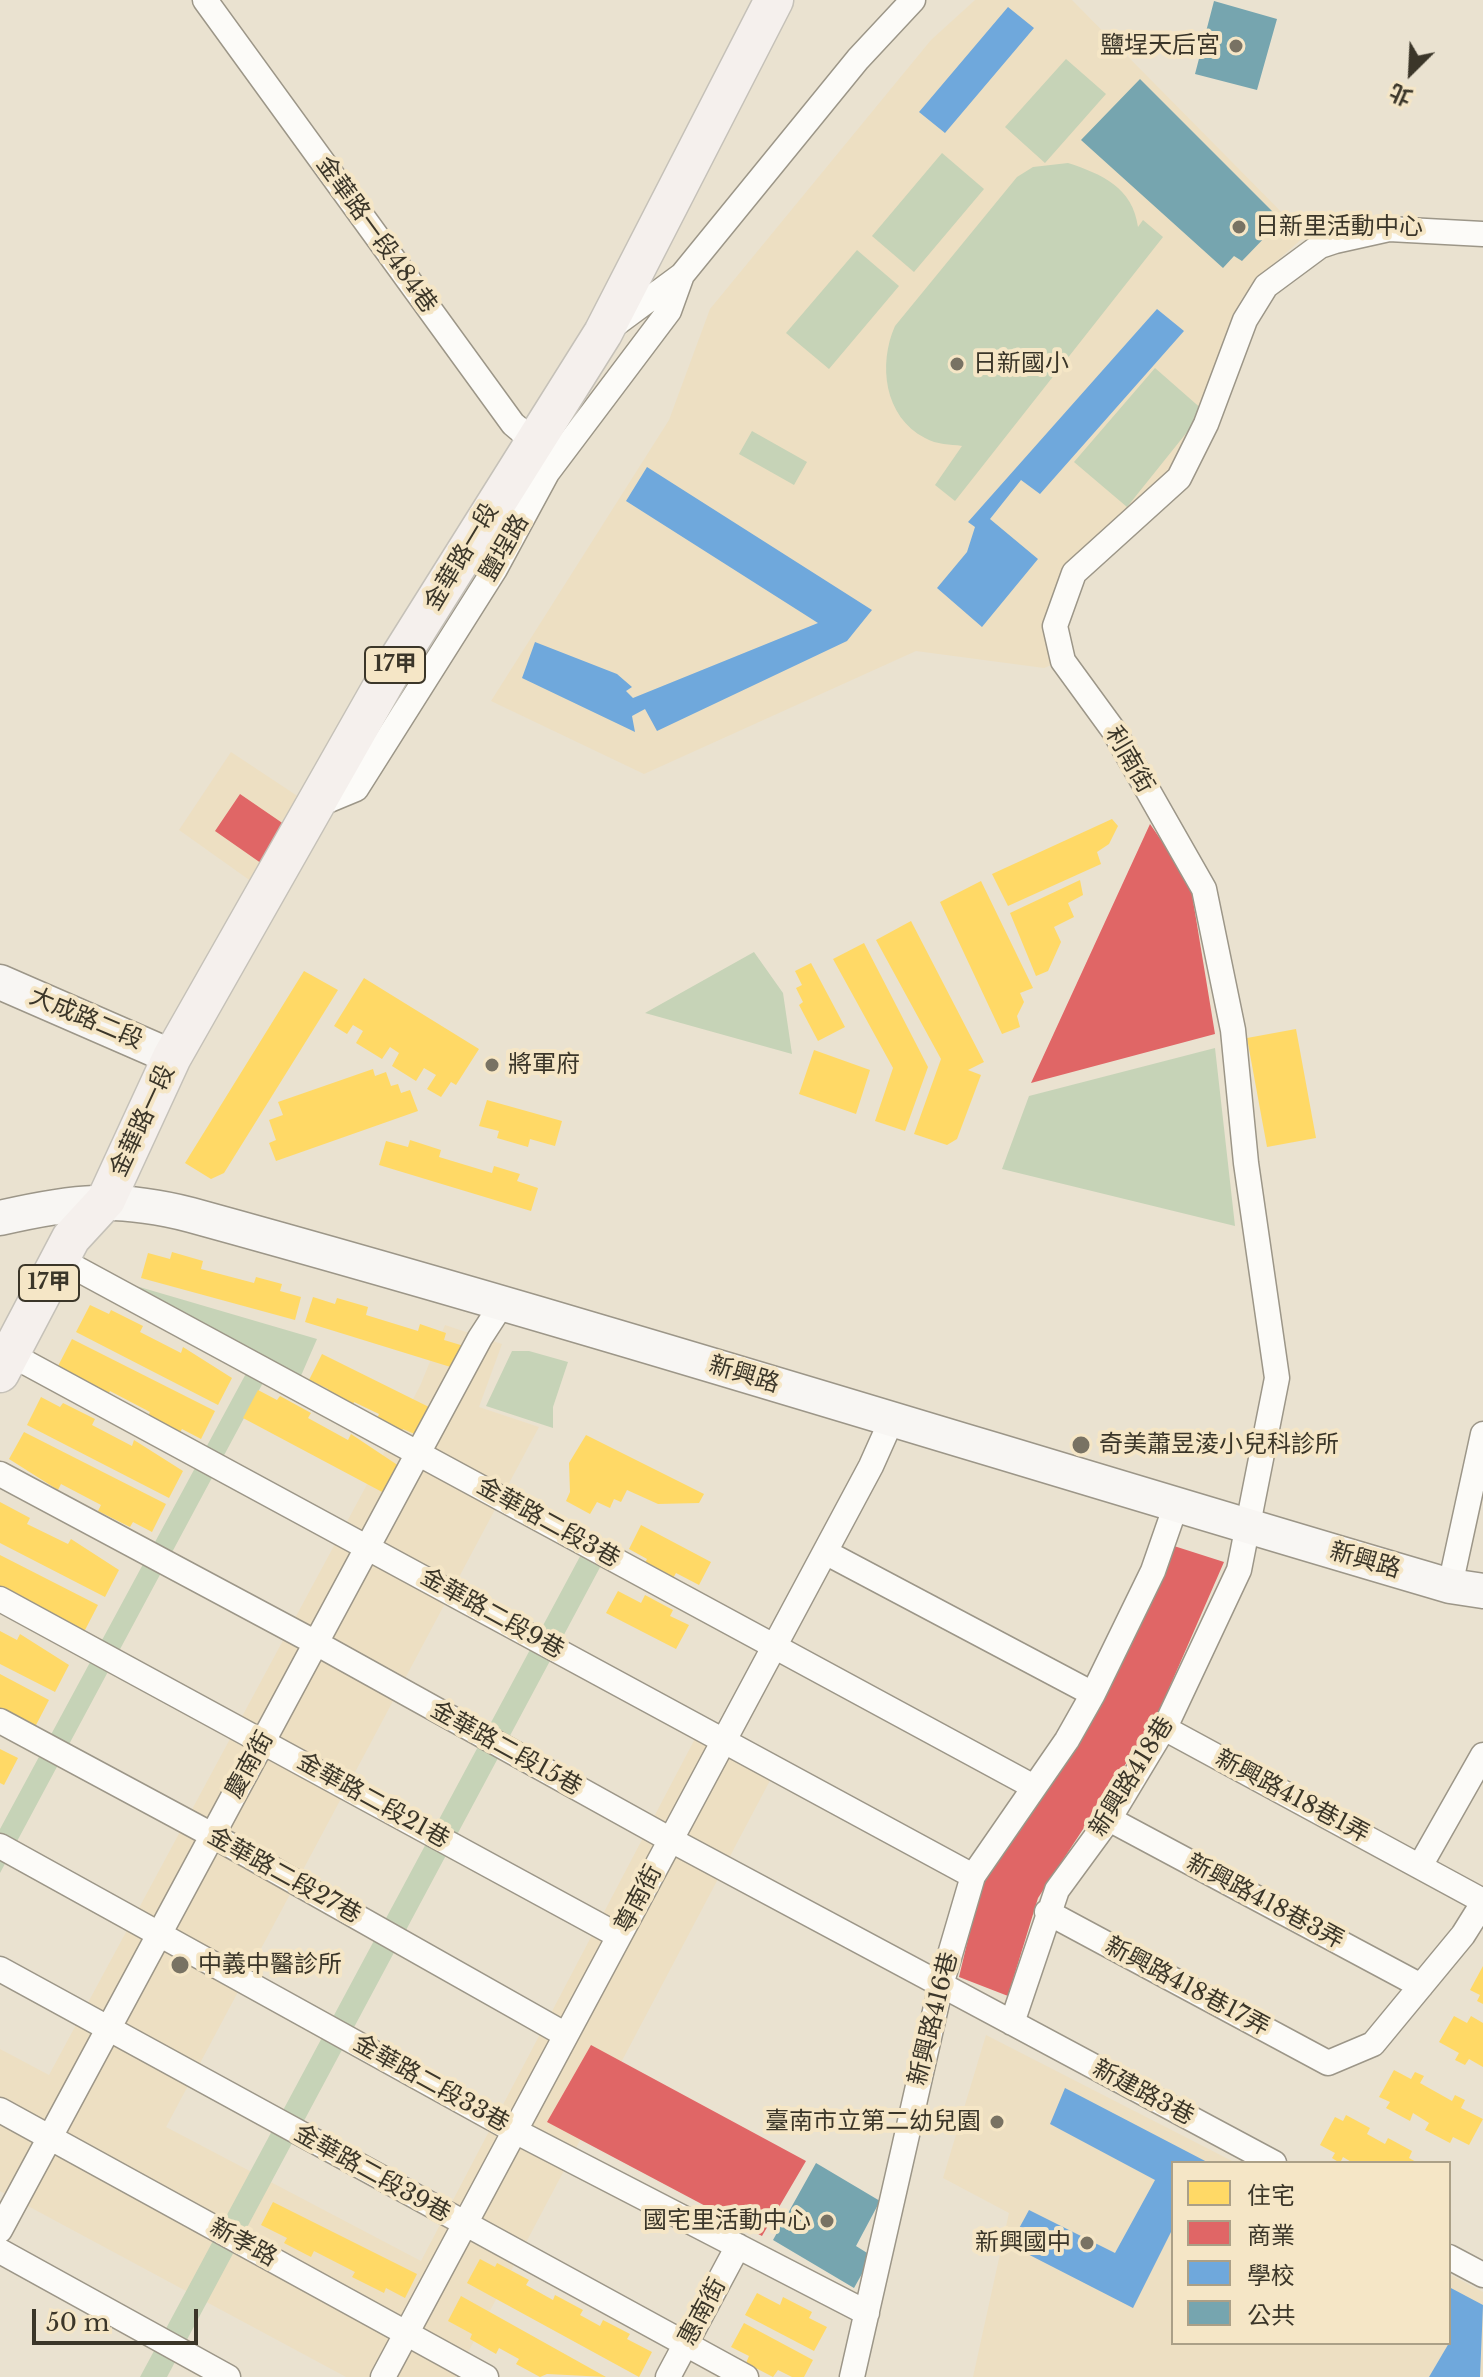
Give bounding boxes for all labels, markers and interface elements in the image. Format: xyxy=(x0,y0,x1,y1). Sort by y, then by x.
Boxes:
place label: 鹽埕天后宮 xyxy=(1100,32,1220,60)
north arrow xyxy=(1371,32,1451,112)
marker: 鹽埕天后宮 xyxy=(1227,37,1245,55)
text: 北 xyxy=(1385,78,1417,111)
street label: 金華路一段484巷 xyxy=(310,151,442,319)
place label: 日新里活動中心 xyxy=(1255,213,1423,241)
marker: 日新里活動中心 xyxy=(1230,218,1248,236)
place label: 日新國小 xyxy=(973,350,1069,378)
marker: 日新國小 xyxy=(948,355,966,373)
street label: 金華路一段 xyxy=(419,498,505,616)
street label: 鹽埕路 xyxy=(475,510,535,586)
road number: 17甲 xyxy=(365,647,425,683)
street label: 利南街 xyxy=(1099,722,1159,798)
street label: 大成路二段 xyxy=(25,982,147,1056)
place label: 將軍府 xyxy=(508,1051,580,1079)
marker: 將軍府 xyxy=(483,1056,501,1074)
street label: 金華路一段 xyxy=(105,1061,181,1181)
road number: 17甲 xyxy=(19,1265,79,1301)
street label: 新興路 xyxy=(705,1351,783,1399)
place label: 奇美蕭昱淩小兒科診所 xyxy=(1099,1431,1339,1459)
marker: 奇美蕭昱淩小兒科診所 xyxy=(1070,1434,1092,1456)
street label: 金華路二段3巷 xyxy=(472,1472,624,1574)
street label: 新興路 xyxy=(1326,1537,1404,1585)
street label: 金華路二段9巷 xyxy=(415,1563,569,1665)
street label: 金華路二段15巷 xyxy=(425,1696,587,1802)
street label: 新興路418巷 xyxy=(1084,1712,1180,1842)
street label: 慶南街 xyxy=(220,1727,280,1803)
street label: 新興路418巷1弄 xyxy=(1210,1744,1374,1850)
street label: 金華路二段21巷 xyxy=(292,1747,454,1855)
street label: 金華路二段27巷 xyxy=(202,1822,366,1930)
street label: 新興路418巷3弄 xyxy=(1181,1848,1349,1956)
street label: 尊南街 xyxy=(609,1860,669,1938)
street label: 新興路418巷17弄 xyxy=(1100,1932,1274,2042)
street label: 新興路416巷 xyxy=(904,1949,964,2089)
place label: 中義中醫診所 xyxy=(198,1951,342,1979)
marker: 中義中醫診所 xyxy=(169,1954,191,1976)
street label: 金華路二段33巷 xyxy=(348,2029,514,2139)
street label: 新建路3巷 xyxy=(1087,2054,1199,2132)
place label: 臺南市立第二幼兒園 xyxy=(765,2108,981,2136)
marker: 臺南市立第二幼兒園 xyxy=(988,2113,1006,2131)
street label: 金華路二段39巷 xyxy=(289,2119,455,2229)
legend xyxy=(1171,2161,1451,2345)
text: 住宅 xyxy=(1247,2181,1295,2210)
place label: 國宅里活動中心 xyxy=(643,2207,811,2235)
marker: 國宅里活動中心 xyxy=(818,2212,836,2230)
street label: 新孝路 xyxy=(205,2213,281,2273)
text: 商業 xyxy=(1247,2221,1295,2250)
place label: 新興國中 xyxy=(975,2229,1071,2257)
marker: 新興國中 xyxy=(1078,2234,1096,2252)
text: 學校 xyxy=(1247,2261,1295,2290)
street label: 惠南街 xyxy=(673,2273,733,2351)
scale bar xyxy=(36,2293,202,2343)
text: 公共 xyxy=(1247,2301,1295,2330)
text: 50 m xyxy=(46,2308,109,2337)

